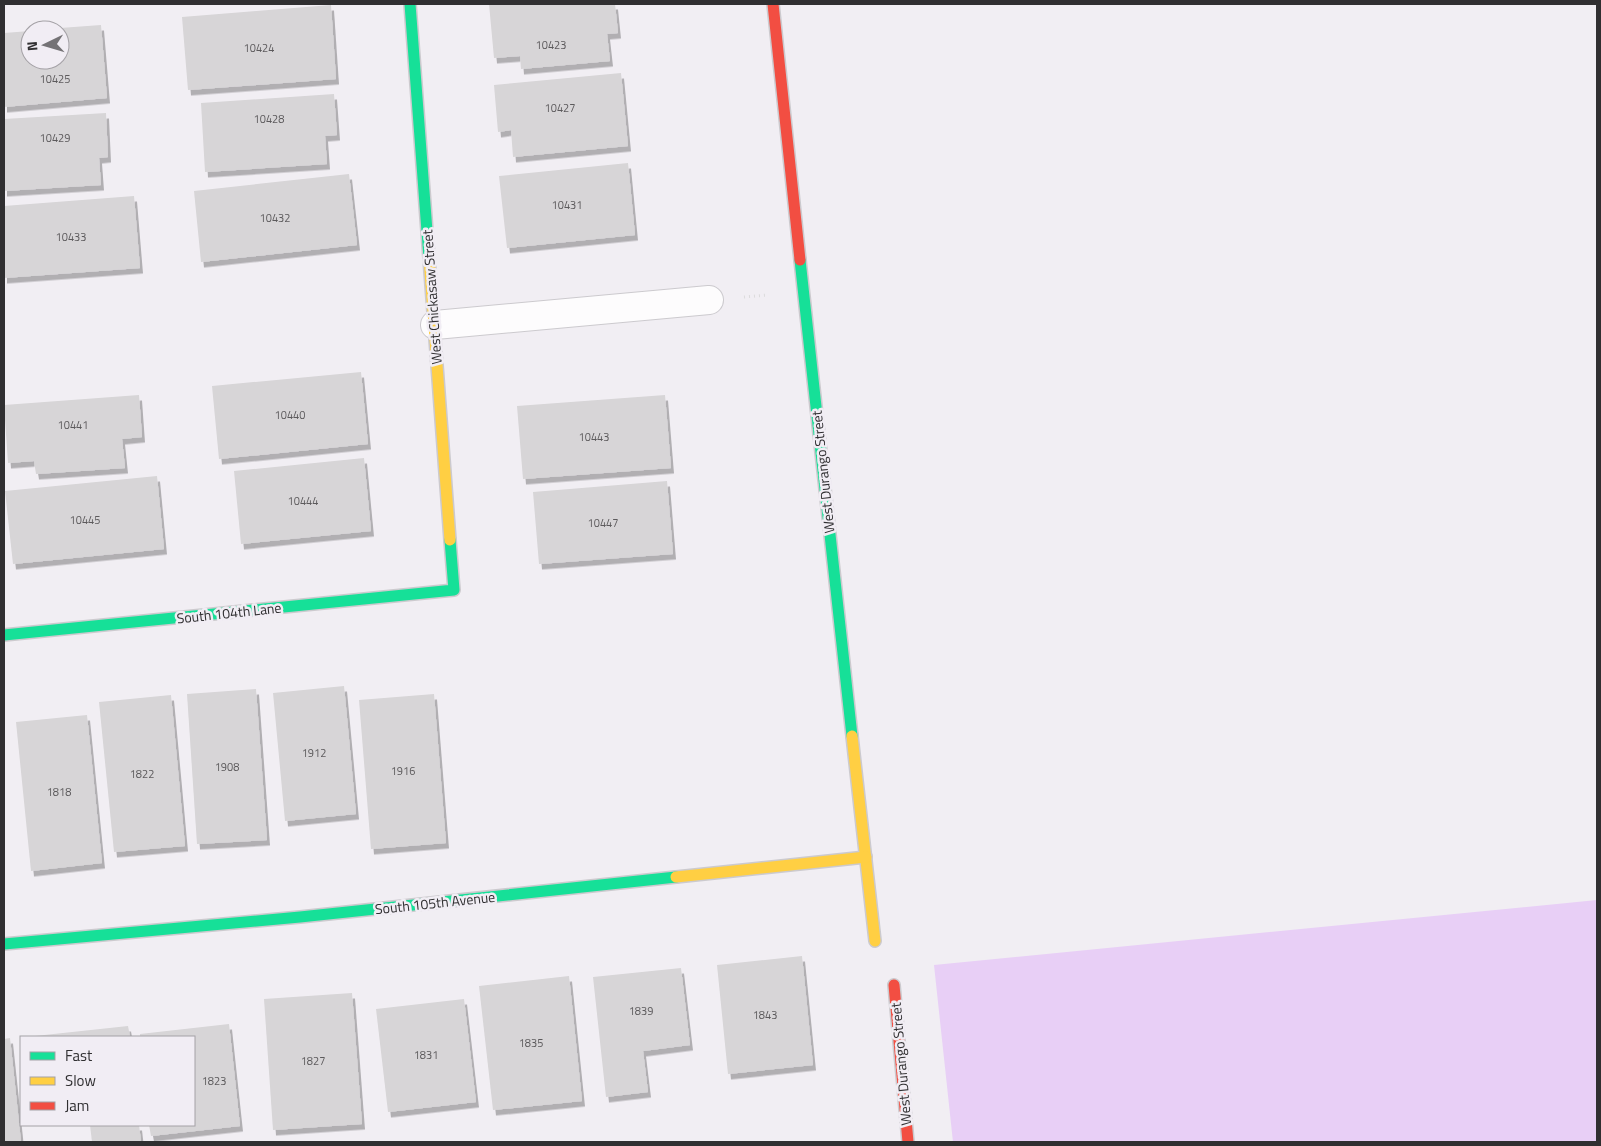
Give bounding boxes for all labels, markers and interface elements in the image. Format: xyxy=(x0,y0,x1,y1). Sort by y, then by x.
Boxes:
north arrow xyxy=(20,20,70,70)
house number: 10423 xyxy=(536,37,566,53)
text: N xyxy=(21,40,42,52)
house number: 10424 xyxy=(244,40,274,56)
house number: 10425 xyxy=(40,71,70,87)
house number: 10427 xyxy=(545,100,575,116)
house number: 10428 xyxy=(254,111,284,127)
house number: 10429 xyxy=(40,130,70,146)
house number: 10431 xyxy=(552,197,582,213)
house number: 10432 xyxy=(260,210,290,226)
house number: 10433 xyxy=(56,229,86,245)
street label: West Chickasaw Street xyxy=(416,229,447,365)
house number: 10440 xyxy=(275,407,305,423)
street label: West Durango Street xyxy=(806,410,839,534)
house number: 10441 xyxy=(58,417,88,433)
house number: 10443 xyxy=(579,429,609,445)
house number: 10444 xyxy=(288,493,318,509)
house number: 10445 xyxy=(70,512,100,528)
house number: 10447 xyxy=(588,515,618,531)
street label: South 104th Lane xyxy=(176,597,282,628)
house number: 1912 xyxy=(302,745,326,761)
house number: 1908 xyxy=(215,759,239,775)
house number: 1916 xyxy=(391,763,415,779)
house number: 1822 xyxy=(130,766,154,782)
house number: 1818 xyxy=(47,784,71,800)
street label: South 105th Avenue xyxy=(374,886,496,919)
street label: West Durango Street xyxy=(885,1002,916,1126)
house number: 1839 xyxy=(629,1003,653,1019)
house number: 1843 xyxy=(753,1007,777,1023)
house number: 1835 xyxy=(519,1035,543,1051)
legend xyxy=(20,1036,195,1126)
text: Fast xyxy=(65,1044,93,1067)
house number: 1831 xyxy=(414,1047,438,1063)
house number: 1827 xyxy=(301,1053,325,1069)
text: Slow xyxy=(65,1069,96,1092)
house number: 1823 xyxy=(202,1073,226,1089)
text: Jam xyxy=(65,1094,89,1117)

